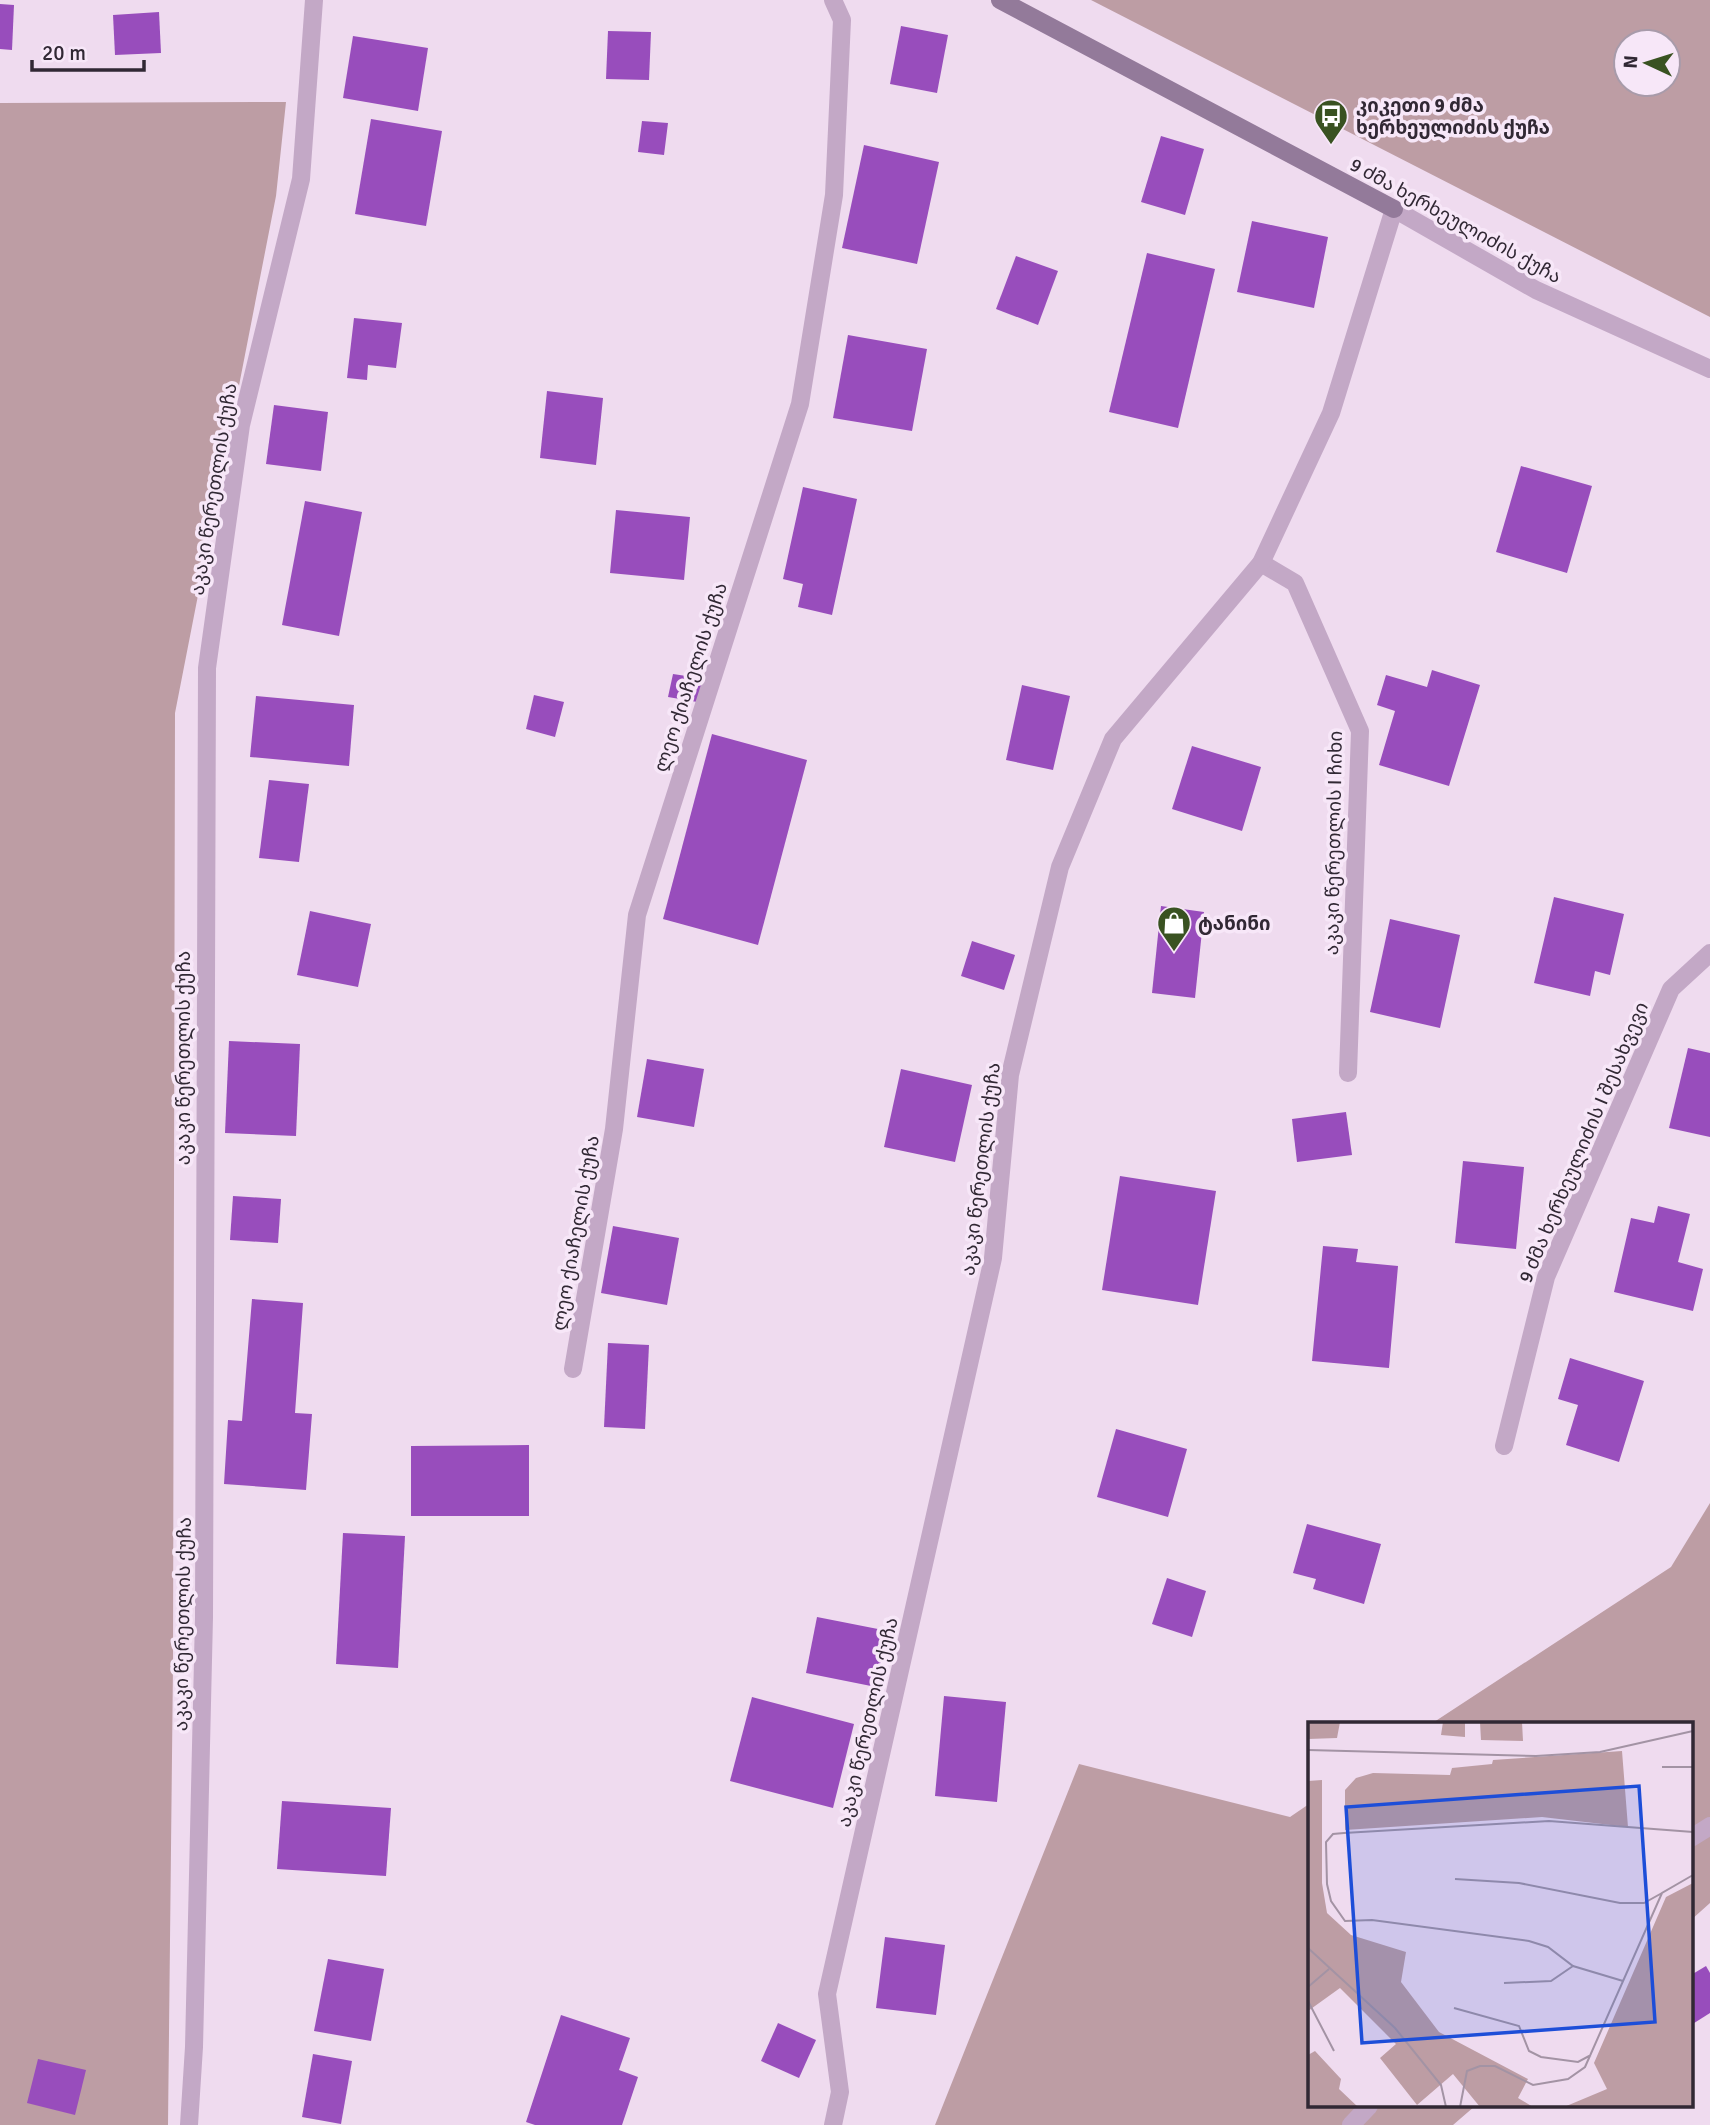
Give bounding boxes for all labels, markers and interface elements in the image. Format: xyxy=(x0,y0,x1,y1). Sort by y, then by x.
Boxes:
scale bar xyxy=(32,28,144,72)
north arrow xyxy=(1612,28,1682,98)
text: 20 m xyxy=(42,40,86,66)
text: N xyxy=(1619,54,1643,69)
place label: კიკეთი 9 ძმა ხერხეულიძის ქუჩა xyxy=(1356,94,1550,140)
bus stop icon: კიკეთი 9 ძმა ხერხეულიძის ქუჩა xyxy=(1312,97,1350,146)
street label: 9 ძმა ხერხეულიძის ქუჩა xyxy=(1346,153,1565,289)
street label: აკაკი წერეთლის ქუჩა xyxy=(185,381,243,597)
street label: ლეო ქიაჩელის ქუჩა xyxy=(649,580,733,775)
street label: აკაკი წერეთლის I ჩიხი xyxy=(1320,731,1348,955)
shop icon: ტანინი xyxy=(1155,904,1193,953)
place label: ტანინი xyxy=(1198,912,1271,936)
street label: აკაკი წერეთლის ქუჩა xyxy=(172,951,196,1165)
street label: 9 ძმა ხერხეულიძის I შესახვევი xyxy=(1514,999,1654,1286)
street label: აკაკი წერეთლის ქუჩა xyxy=(956,1061,1006,1277)
street label: ლეო ქიაჩელის ქუჩა xyxy=(547,1134,605,1333)
street label: აკაკი წერეთლის ქუჩა xyxy=(169,1517,197,1731)
street label: აკაკი წერეთლის ქუჩა xyxy=(832,1615,904,1829)
inset map xyxy=(1308,1722,1692,2108)

